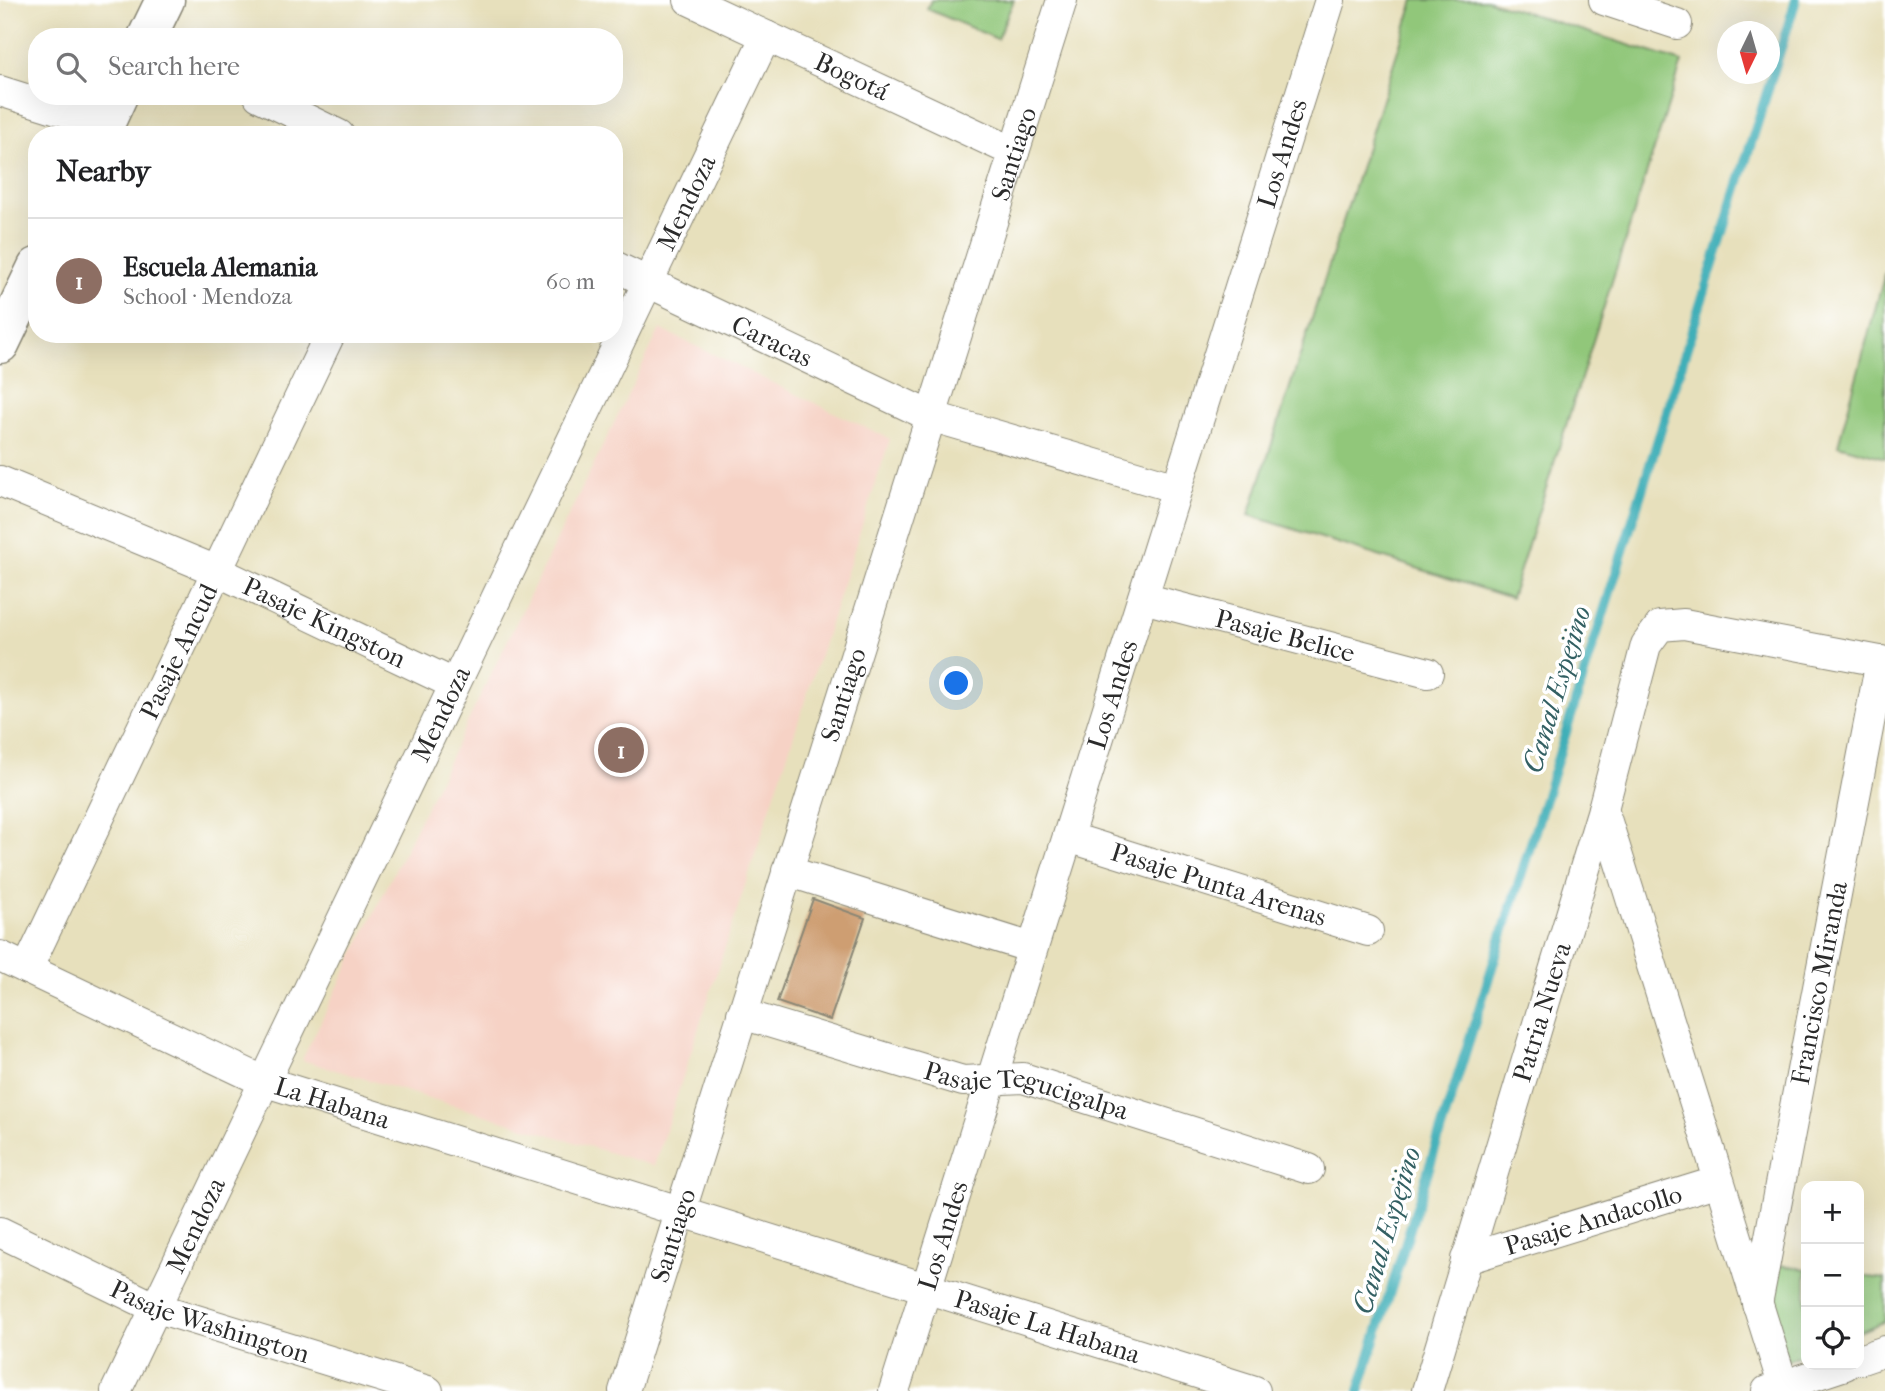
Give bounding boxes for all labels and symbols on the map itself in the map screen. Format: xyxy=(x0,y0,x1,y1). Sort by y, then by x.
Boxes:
north arrow xyxy=(1717,21,1780,84)
street label: Bogotá xyxy=(810,46,895,108)
street label: Los Andes xyxy=(1251,95,1314,212)
street label: Santiago xyxy=(985,103,1043,205)
street label: Mendoza xyxy=(650,149,723,256)
street label: Caracas xyxy=(726,309,817,374)
street label: Pasaje Kingston xyxy=(238,571,411,675)
street label: Pasaje Ancud xyxy=(134,578,225,724)
water label: Canal Espejino xyxy=(1515,602,1598,777)
street label: Pasaje Belice xyxy=(1212,603,1358,669)
street label: Los Andes xyxy=(1081,636,1144,753)
street label: Santiago xyxy=(814,644,873,745)
street label: Mendoza xyxy=(405,660,478,767)
your location xyxy=(939,666,973,700)
pin: 1 xyxy=(598,724,644,776)
street label: Pasaje Punta Arenas xyxy=(1107,836,1330,933)
street label: Francisco Miranda xyxy=(1785,878,1854,1087)
street label: Patria Nueva xyxy=(1506,938,1578,1086)
street label: Pasaje Tegucigalpa xyxy=(920,1055,1133,1127)
street label: La Habana xyxy=(271,1071,395,1136)
water label: Canal Espejino xyxy=(1345,1143,1428,1318)
street label: Mendoza xyxy=(160,1172,233,1278)
street label: Los Andes xyxy=(912,1177,975,1294)
street label: Pasaje Andacollo xyxy=(1501,1178,1686,1262)
street label: Santiago xyxy=(644,1185,703,1286)
street label: Pasaje Washington xyxy=(105,1273,313,1370)
street label: Pasaje La Habana xyxy=(951,1283,1145,1370)

